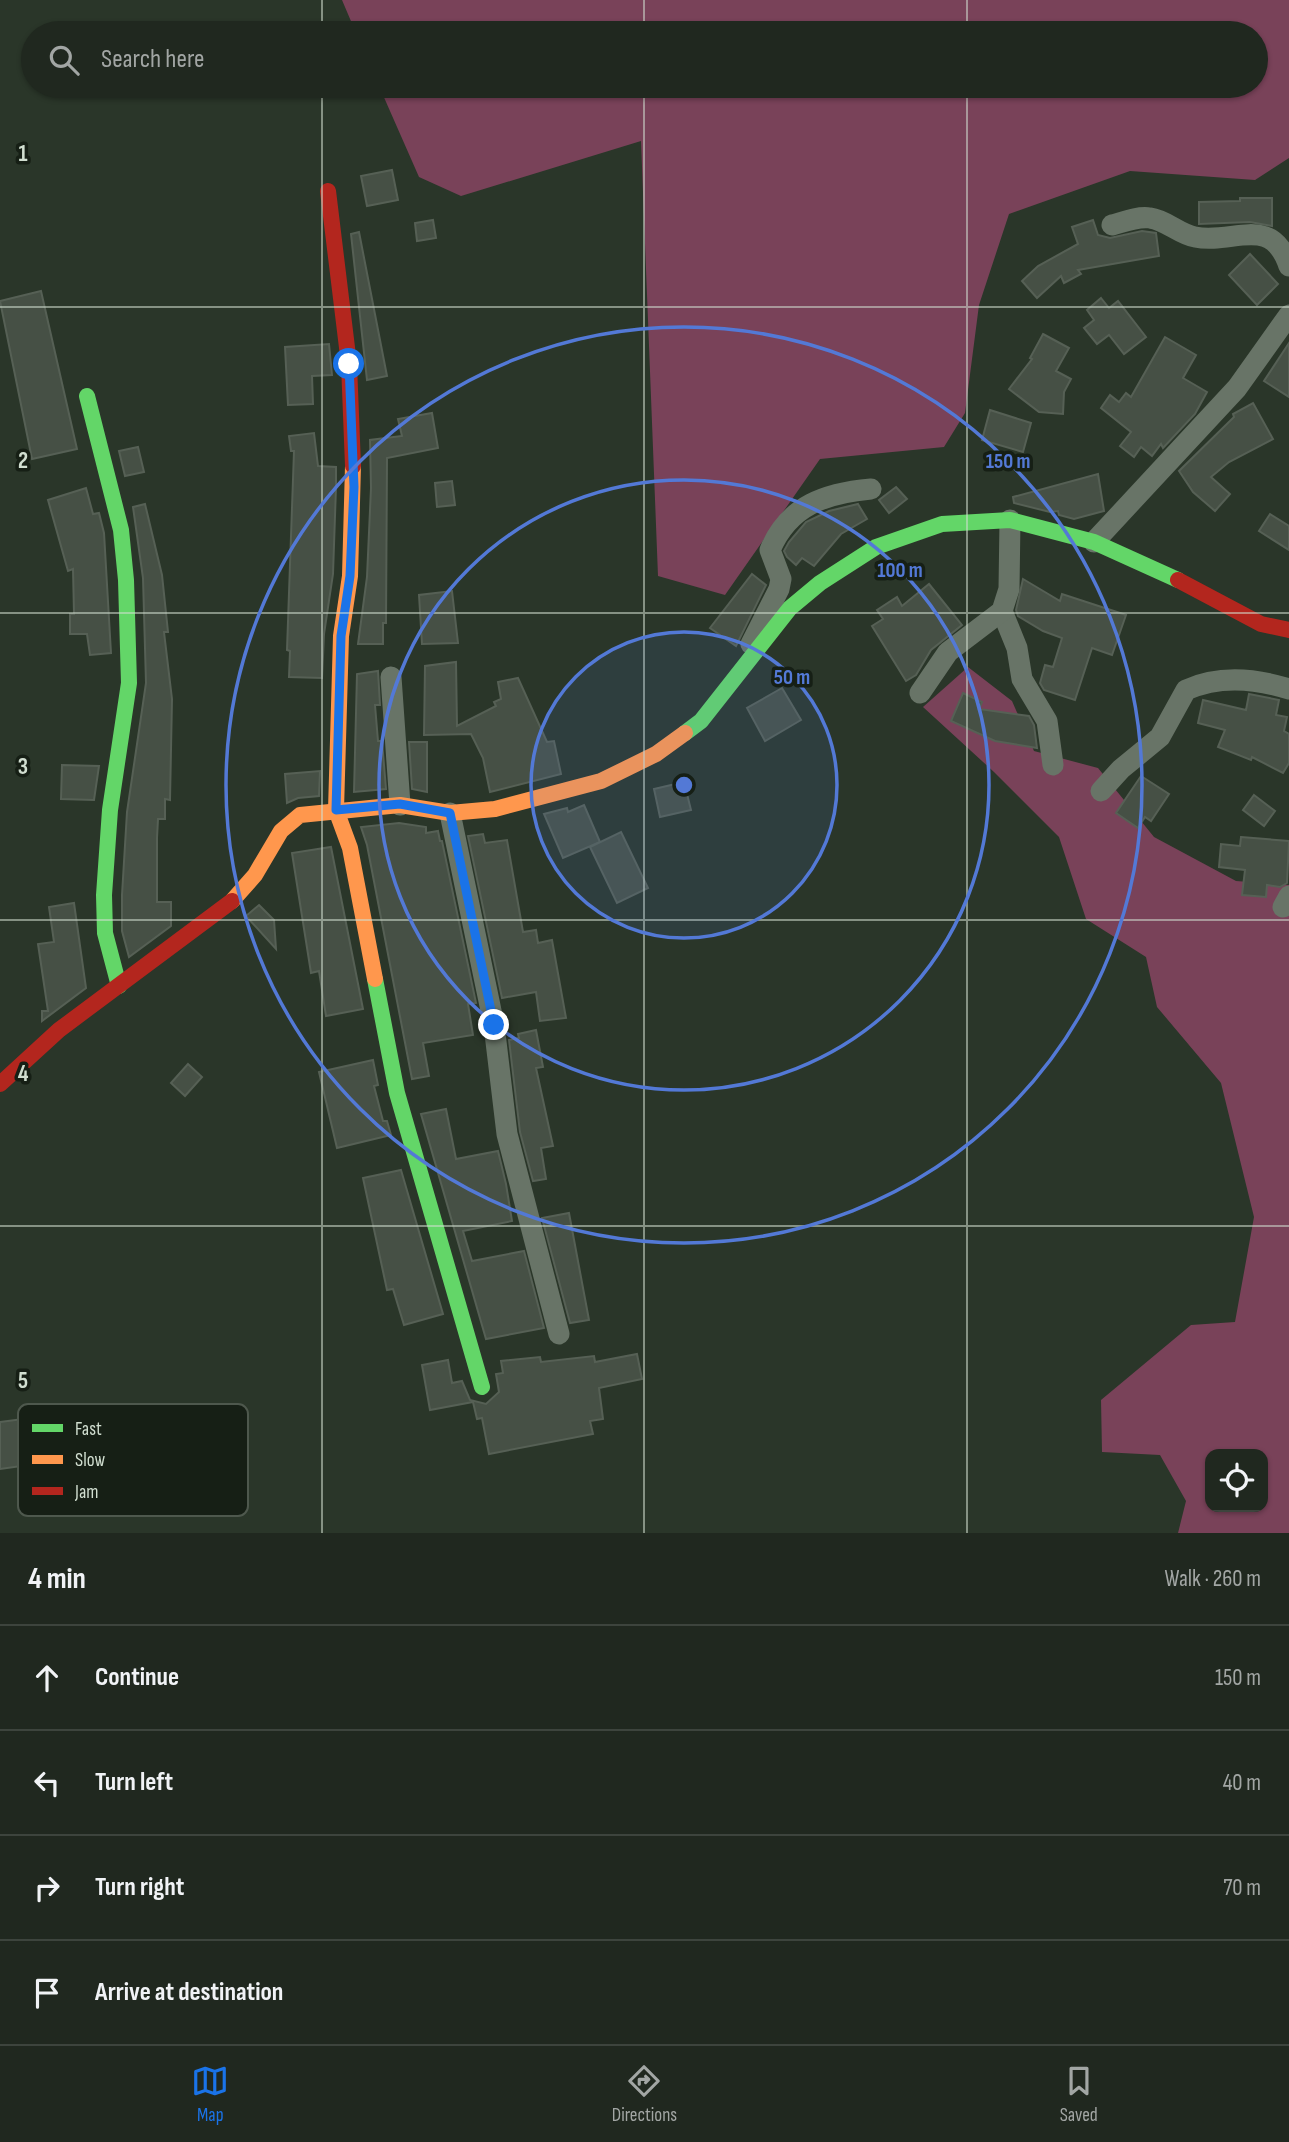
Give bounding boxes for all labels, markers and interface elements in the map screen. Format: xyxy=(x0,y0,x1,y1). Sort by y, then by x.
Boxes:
search box xyxy=(21,21,1268,98)
icon: search xyxy=(45,41,83,79)
text: Search here xyxy=(101,44,204,75)
text: 1 xyxy=(18,140,28,168)
route start xyxy=(333,348,364,379)
text: 2 xyxy=(18,447,28,475)
text: 150 m xyxy=(986,449,1030,474)
text: 100 m xyxy=(877,558,923,583)
text: 50 m xyxy=(774,665,810,690)
text: 3 xyxy=(18,753,28,781)
centre of rings xyxy=(672,773,696,797)
route end xyxy=(478,1009,509,1040)
text: 4 xyxy=(18,1060,29,1088)
text: 5 xyxy=(18,1367,28,1395)
legend xyxy=(18,1404,248,1516)
text: Fast xyxy=(75,1418,102,1441)
text: Slow xyxy=(75,1449,105,1472)
map controls xyxy=(1205,1449,1268,1512)
button: locate xyxy=(1205,1449,1268,1512)
text: Jam xyxy=(74,1481,98,1504)
text: 4 min xyxy=(28,1561,86,1597)
text: Walk · 260 m xyxy=(1165,1565,1261,1593)
icon: ahead xyxy=(28,1659,66,1697)
text: Continue xyxy=(95,1662,179,1693)
text: 150 m xyxy=(1215,1664,1261,1692)
icon: left xyxy=(28,1764,66,1802)
text: Turn left xyxy=(95,1767,173,1798)
text: 40 m xyxy=(1223,1769,1261,1797)
icon: right xyxy=(28,1869,66,1907)
text: Turn right xyxy=(95,1872,184,1903)
text: 70 m xyxy=(1223,1874,1261,1902)
icon: arrive xyxy=(28,1974,66,2012)
text: Arrive at destination xyxy=(95,1977,283,2008)
tab: Map xyxy=(191,2062,229,2127)
tab: Directions xyxy=(612,2062,677,2127)
tab: Saved xyxy=(1060,2062,1098,2127)

